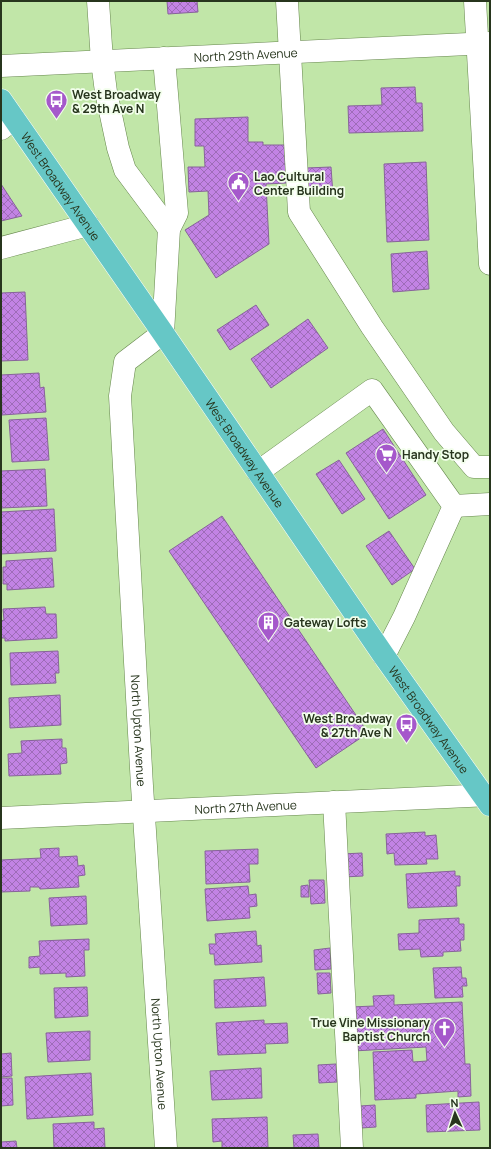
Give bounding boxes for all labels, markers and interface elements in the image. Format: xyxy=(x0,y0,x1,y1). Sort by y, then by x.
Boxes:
street label: North 29th Avenue xyxy=(193,44,298,65)
place label: West Broadway & 29th Ave N xyxy=(72,86,161,117)
bus stop icon: West Broadway & 29th Ave N xyxy=(43,88,69,121)
street label: West Broadway Avenue xyxy=(17,129,105,244)
place label: Lao Cultural Center Building xyxy=(254,168,344,199)
public building icon: Lao Cultural Center Building xyxy=(225,170,251,203)
street label: West Broadway Avenue xyxy=(202,395,288,511)
supermarket icon: Handy Stop xyxy=(373,441,399,474)
place label: Handy Stop xyxy=(402,446,469,463)
building icon: Gateway Lofts xyxy=(256,609,282,642)
place label: Gateway Lofts xyxy=(284,614,367,631)
street label: West Broadway Avenue xyxy=(385,662,473,777)
street label: North Upton Avenue xyxy=(127,674,151,787)
place label: West Broadway & 27th Ave N xyxy=(303,710,392,741)
bus stop icon: West Broadway & 27th Ave N xyxy=(394,712,420,745)
street label: North 27th Avenue xyxy=(194,796,297,817)
street label: North Upton Avenue xyxy=(148,998,172,1110)
place label: True Vine Missionary Baptist Church xyxy=(310,1014,430,1045)
church icon: True Vine Missionary Baptist Church xyxy=(432,1016,458,1049)
north arrow xyxy=(435,1093,475,1133)
text: N xyxy=(450,1095,459,1110)

